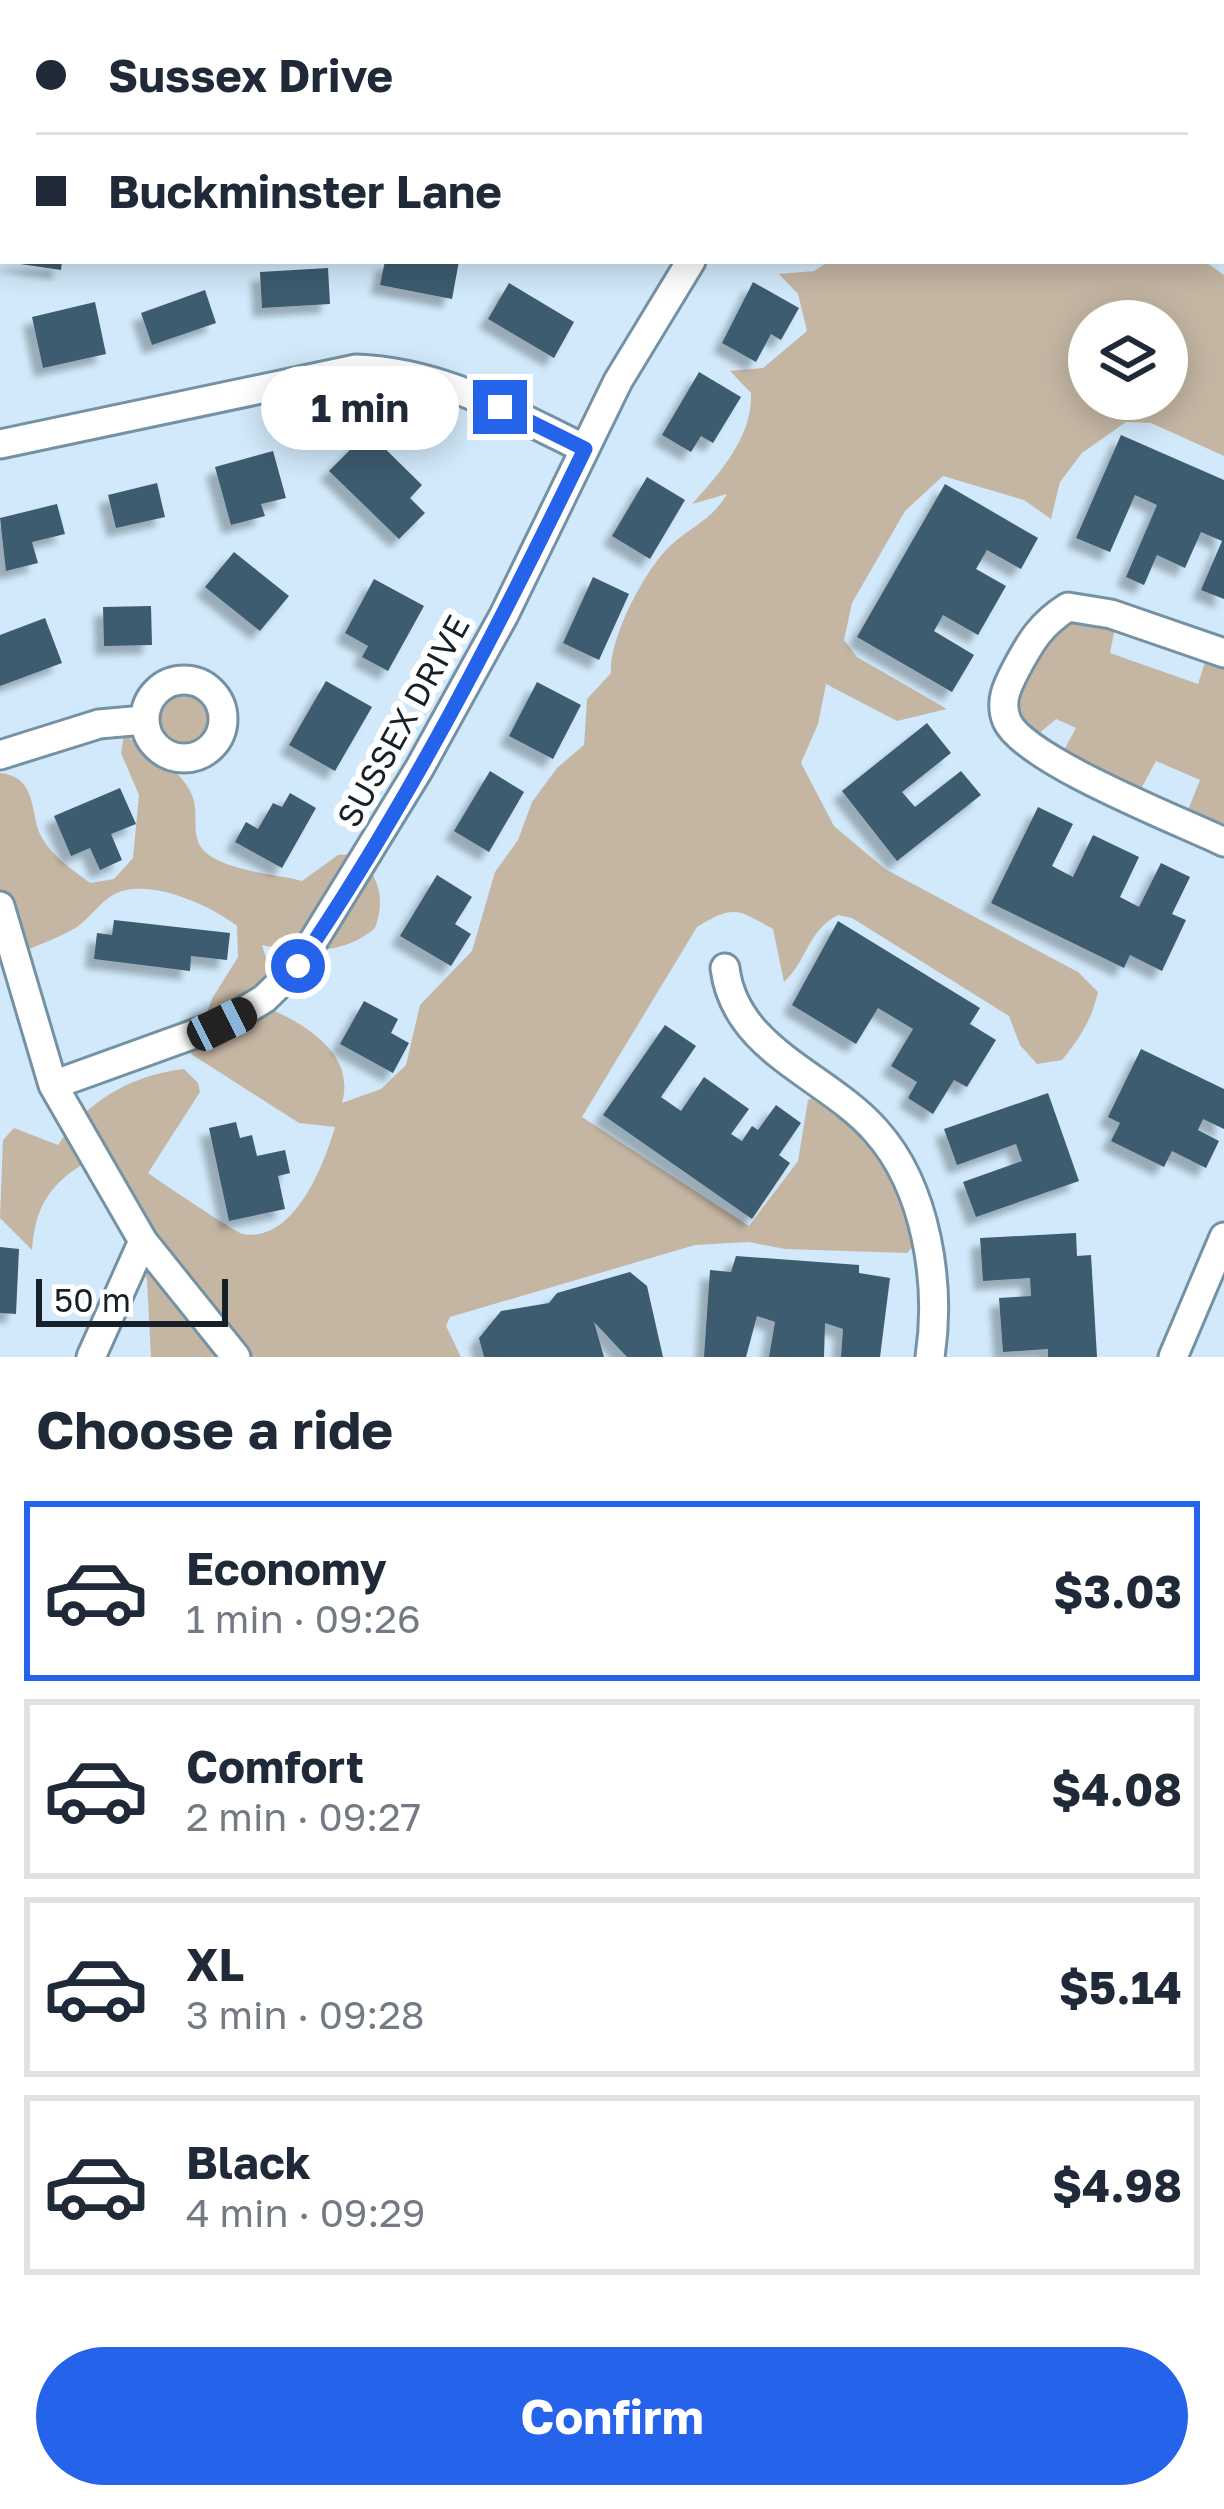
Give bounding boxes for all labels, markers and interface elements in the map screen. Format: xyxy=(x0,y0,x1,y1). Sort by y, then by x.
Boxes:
text: Sussex Drive xyxy=(108,48,393,102)
text: Buckminster Lane xyxy=(108,164,502,218)
map controls xyxy=(1068,300,1188,420)
button: layers xyxy=(1068,300,1188,420)
callout: 1 min xyxy=(260,365,458,449)
route end xyxy=(473,380,527,434)
text: 1 min xyxy=(311,384,409,431)
street label: SUSSEX DRIVE xyxy=(328,608,477,833)
route start xyxy=(271,939,325,993)
car xyxy=(182,992,262,1056)
scale bar xyxy=(36,1273,228,1326)
text: 50 m xyxy=(54,1280,131,1319)
text: Choose a ride xyxy=(36,1396,393,1461)
icon: car xyxy=(42,1537,150,1645)
text: Economy xyxy=(186,1541,387,1595)
text: $3.03 xyxy=(1053,1564,1182,1618)
text: 1 min · 09:26 xyxy=(186,1595,421,1642)
icon: car xyxy=(42,1735,150,1843)
text: Comfort xyxy=(186,1739,364,1793)
text: $4.08 xyxy=(1051,1762,1182,1816)
text: 2 min · 09:27 xyxy=(186,1793,421,1840)
icon: car xyxy=(42,1933,150,2041)
text: XL xyxy=(186,1937,244,1991)
text: $5.14 xyxy=(1059,1960,1182,2014)
text: 3 min · 09:28 xyxy=(186,1991,425,2038)
icon: car xyxy=(42,2131,150,2239)
text: Black xyxy=(186,2135,311,2189)
text: $4.98 xyxy=(1052,2158,1182,2212)
text: 4 min · 09:29 xyxy=(186,2189,425,2236)
button: Confirm xyxy=(36,2347,1188,2485)

